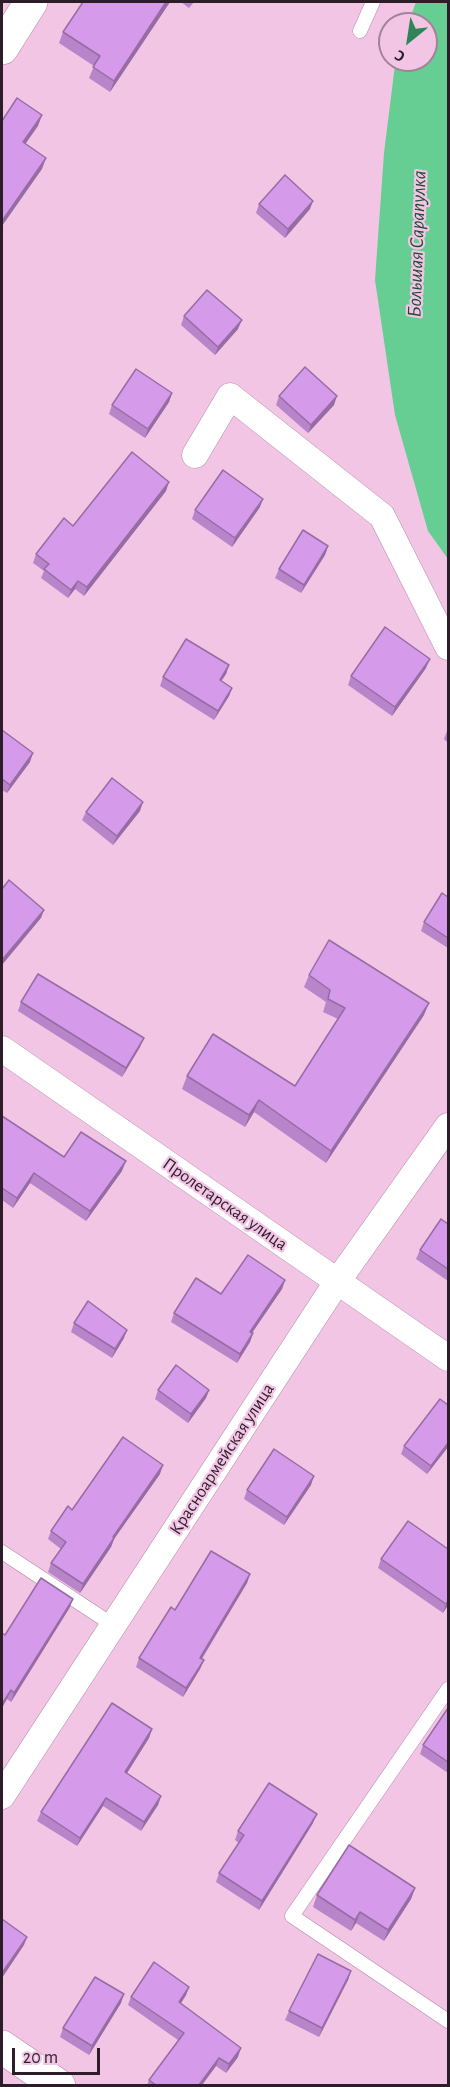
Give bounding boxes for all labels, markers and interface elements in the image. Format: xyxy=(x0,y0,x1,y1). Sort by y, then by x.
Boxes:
north arrow xyxy=(378,12,438,72)
text: С xyxy=(392,47,408,65)
water label: Большая Сарапулка xyxy=(402,170,432,318)
street label: Пролетарская улица xyxy=(158,1153,292,1255)
street label: Красноармейская улица xyxy=(165,1379,279,1539)
scale bar xyxy=(15,2036,104,2074)
text: 20 m xyxy=(23,2049,58,2067)

